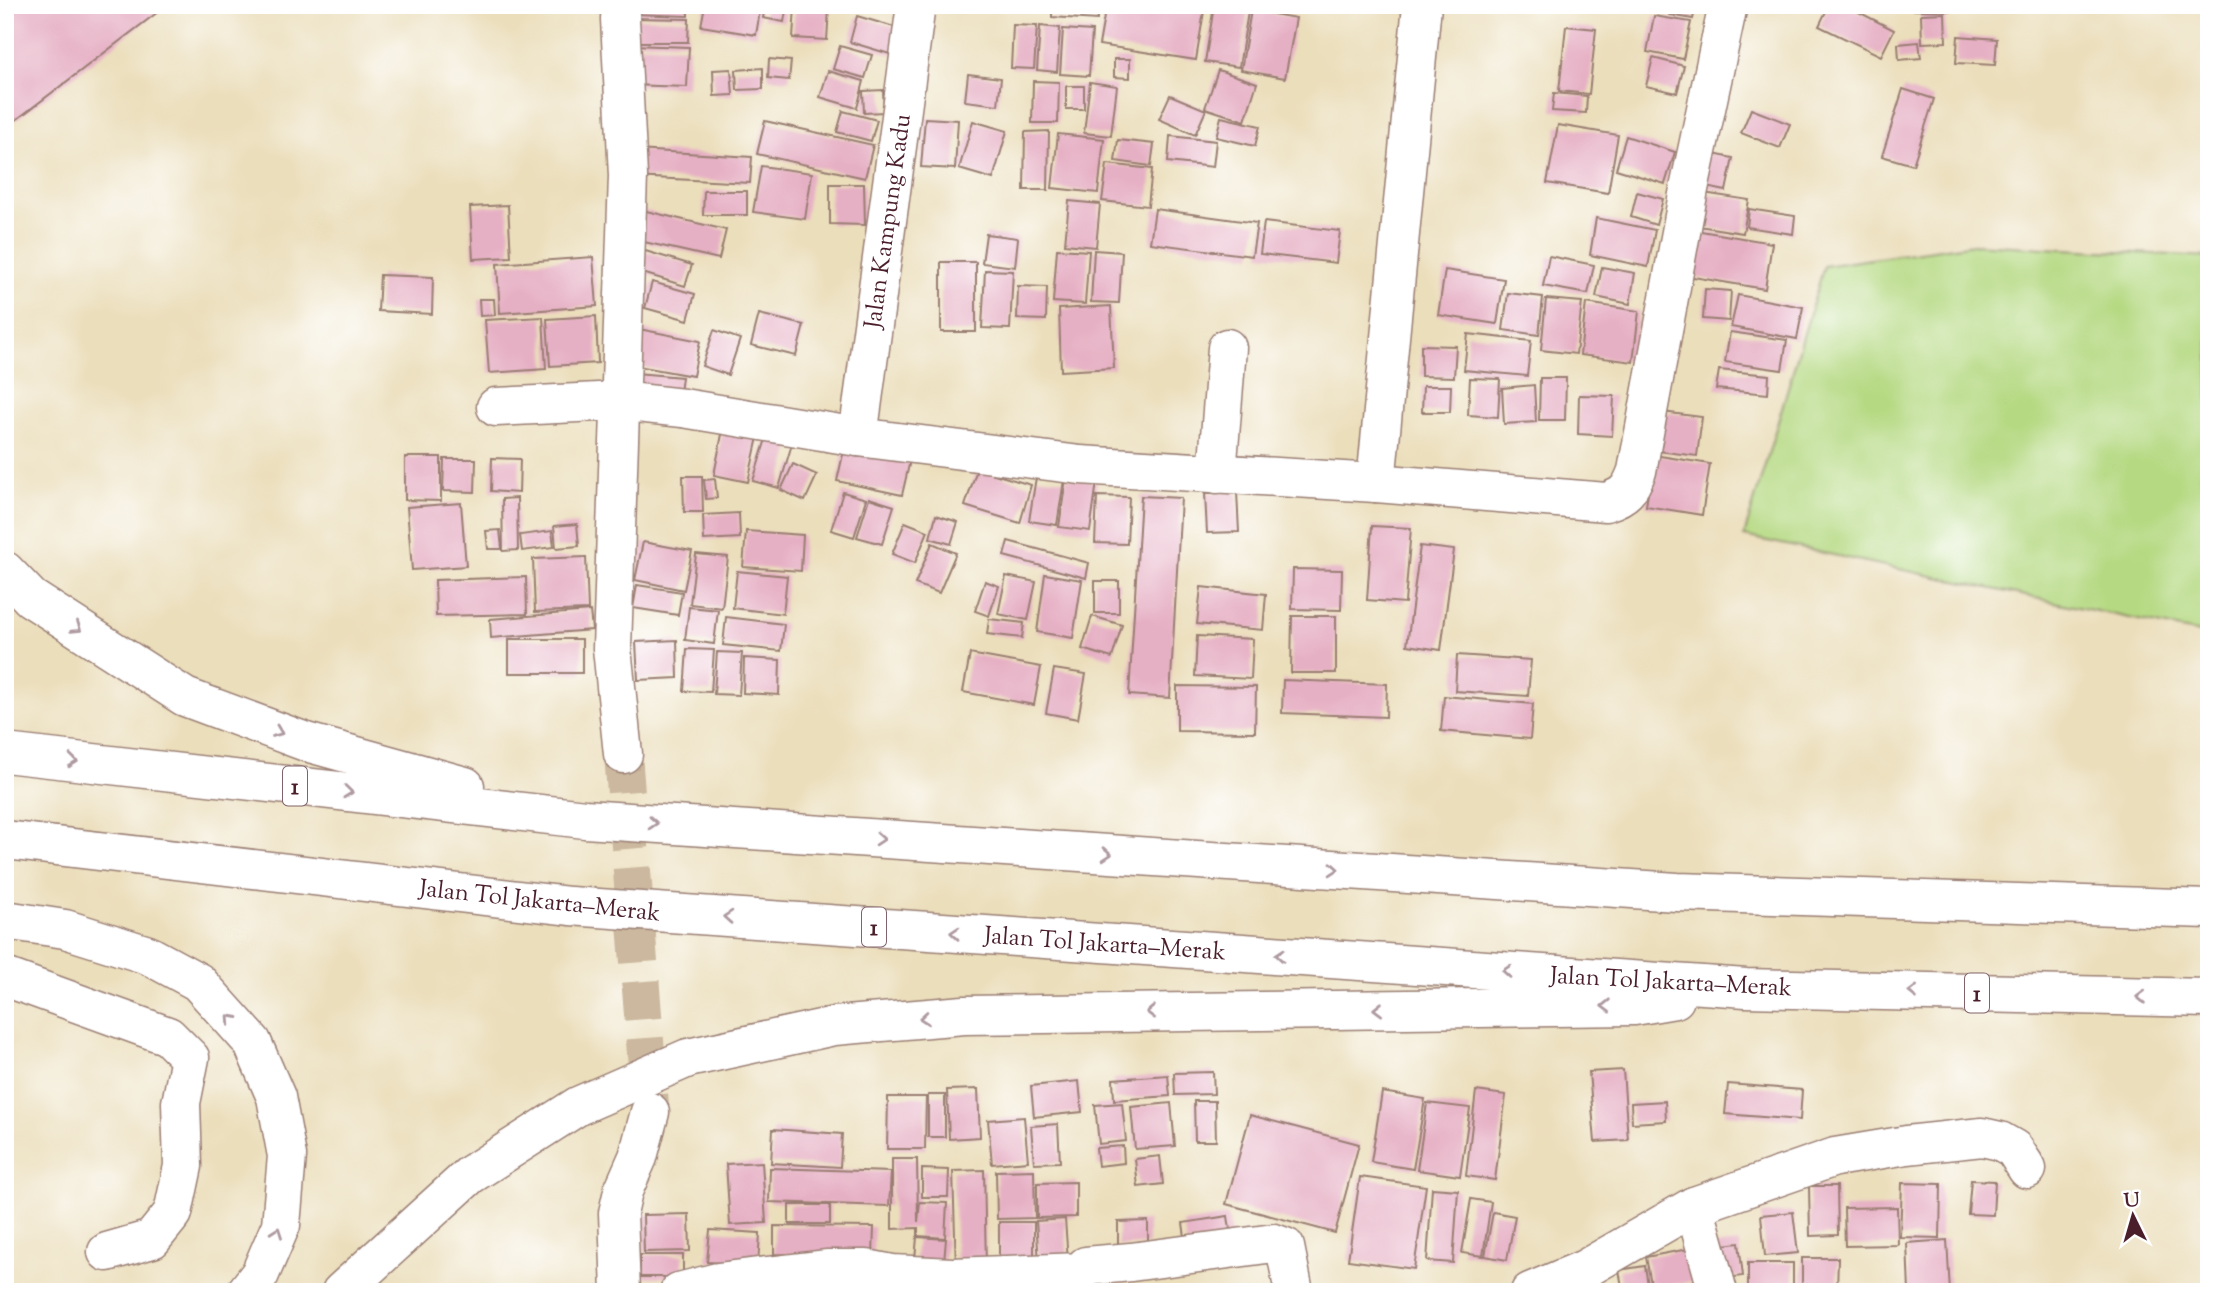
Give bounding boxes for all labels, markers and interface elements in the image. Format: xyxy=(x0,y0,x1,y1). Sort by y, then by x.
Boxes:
street label: Jalan Kampung Kadu xyxy=(857,112,921,333)
one-way arrow xyxy=(70,620,83,633)
one-way arrow xyxy=(272,724,284,738)
one-way arrow xyxy=(67,753,79,768)
road number: 1 xyxy=(283,766,307,806)
one-way arrow xyxy=(342,784,354,799)
one-way arrow xyxy=(648,815,659,830)
one-way arrow xyxy=(875,831,886,846)
one-way arrow xyxy=(1102,846,1113,861)
one-way arrow xyxy=(1329,861,1340,876)
street label: Jalan Tol Jakarta–Merak xyxy=(416,872,662,932)
road number: 1 xyxy=(862,908,886,946)
one-way arrow xyxy=(723,910,734,925)
street label: Jalan Tol Jakarta–Merak xyxy=(981,919,1227,970)
one-way arrow xyxy=(950,925,961,940)
one-way arrow xyxy=(1274,948,1285,963)
street label: Jalan Tol Jakarta–Merak xyxy=(1547,960,1793,1006)
one-way arrow xyxy=(1501,964,1512,979)
road number: 1 xyxy=(1965,974,1989,1012)
one-way arrow xyxy=(1907,984,1918,999)
one-way arrow xyxy=(2135,989,2146,1004)
one-way arrow xyxy=(1600,999,1611,1014)
one-way arrow xyxy=(1373,1001,1383,1017)
one-way arrow xyxy=(1145,1004,1156,1020)
one-way arrow xyxy=(918,1010,929,1025)
one-way arrow xyxy=(227,1015,240,1028)
north arrow xyxy=(2098,1182,2168,1252)
text: U xyxy=(2123,1187,2141,1216)
one-way arrow xyxy=(269,1227,283,1239)

